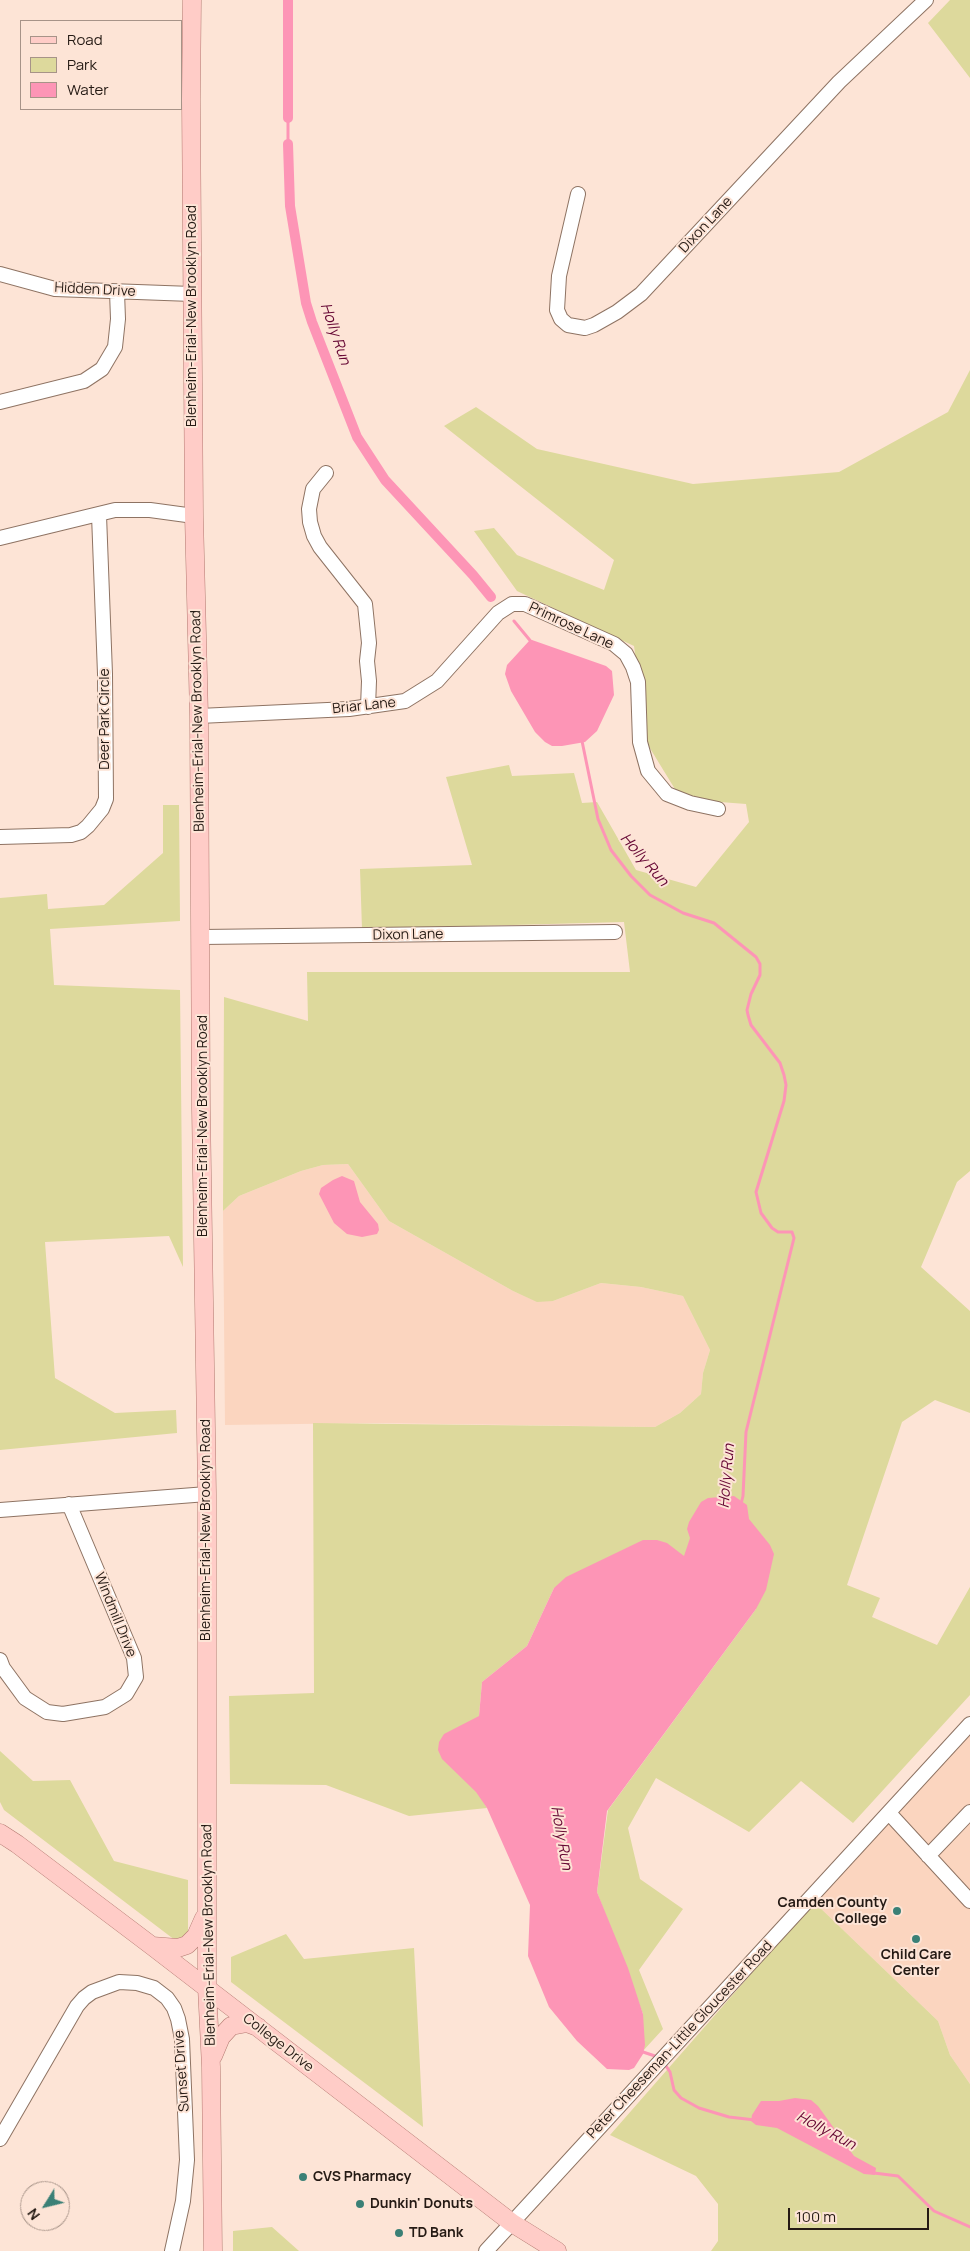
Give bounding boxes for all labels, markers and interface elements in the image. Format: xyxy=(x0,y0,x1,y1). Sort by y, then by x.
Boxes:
legend xyxy=(20,20,182,110)
text: Road xyxy=(67,29,103,50)
text: Park xyxy=(67,54,97,75)
text: Water xyxy=(67,79,109,100)
street label: Dixon Lane xyxy=(676,193,736,257)
street label: Blenheim-Erial-New Brooklyn Road xyxy=(184,205,200,427)
street label: Hidden Drive xyxy=(54,279,136,301)
water label: Holly Run xyxy=(316,301,354,367)
street label: Primrose Lane xyxy=(526,599,616,653)
street label: Blenheim-Erial-New Brooklyn Road xyxy=(188,610,208,832)
street label: Deer Park Circle xyxy=(97,668,113,770)
street label: Briar Lane xyxy=(331,694,397,718)
water label: Holly Run xyxy=(616,830,672,890)
street label: Dixon Lane xyxy=(373,926,443,944)
street label: Blenheim-Erial-New Brooklyn Road xyxy=(195,1015,211,1237)
street label: Blenheim-Erial-New Brooklyn Road xyxy=(198,1419,214,1641)
water label: Holly Run xyxy=(715,1443,739,1509)
street label: Windmill Drive xyxy=(90,1570,140,1660)
water label: Holly Run xyxy=(547,1805,575,1871)
street label: Blenheim-Erial-New Brooklyn Road xyxy=(199,1824,219,2046)
place label: Camden County College xyxy=(778,1895,887,1928)
marker: Camden County College xyxy=(891,1905,903,1917)
marker: Child Care Center xyxy=(910,1933,922,1945)
street label: Peter Cheeseman-Little Gloucester Road xyxy=(584,1938,776,2142)
place label: Child Care Center xyxy=(881,1947,951,1980)
street label: College Drive xyxy=(239,2010,317,2076)
street label: Sunset Drive xyxy=(171,2030,193,2112)
water label: Holly Run xyxy=(793,2108,859,2154)
place label: CVS Pharmacy xyxy=(313,2169,411,2185)
marker: CVS Pharmacy xyxy=(297,2171,309,2183)
north arrow xyxy=(20,2181,70,2231)
place label: Dunkin' Donuts xyxy=(370,2196,473,2212)
marker: Dunkin' Donuts xyxy=(354,2198,366,2210)
scale bar xyxy=(790,2198,931,2230)
text: N xyxy=(23,2205,44,2224)
text: 100 m xyxy=(796,2206,836,2227)
place label: TD Bank xyxy=(409,2225,463,2241)
marker: TD Bank xyxy=(393,2227,405,2239)

